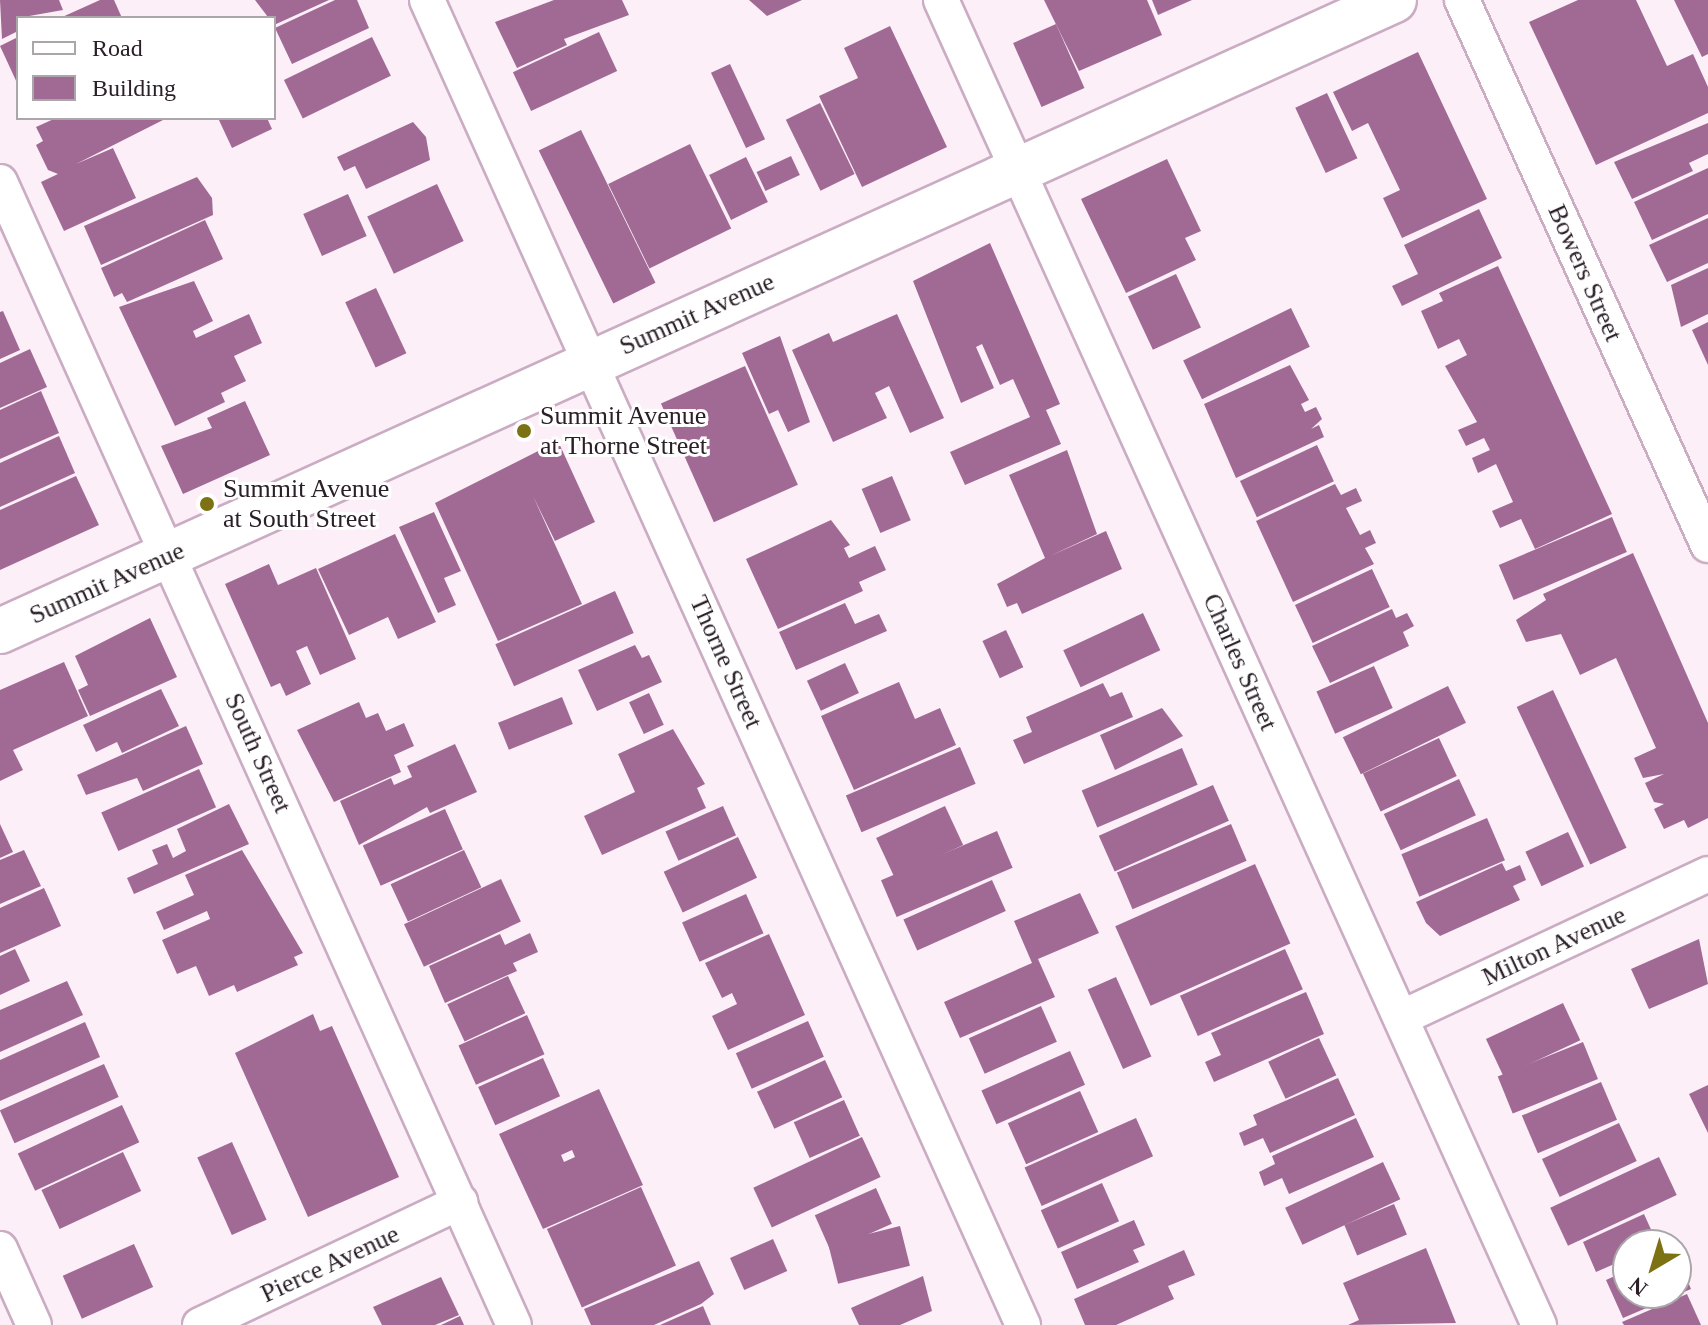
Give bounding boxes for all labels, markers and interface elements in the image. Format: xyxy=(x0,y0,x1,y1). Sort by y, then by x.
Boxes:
legend xyxy=(16,16,276,120)
text: Road xyxy=(92,35,143,61)
text: Building xyxy=(92,75,176,101)
street label: Bowers Street xyxy=(1541,200,1629,346)
street label: Summit Avenue xyxy=(614,266,780,362)
place label: Summit Avenue at Thorne Street xyxy=(540,400,708,462)
marker: Summit Avenue at Thorne Street xyxy=(515,422,533,440)
place label: Summit Avenue at South Street xyxy=(223,473,391,534)
marker: Summit Avenue at South Street xyxy=(198,495,216,513)
street label: Summit Avenue xyxy=(24,535,190,631)
street label: Charles Street xyxy=(1196,589,1284,735)
street label: Thorne Street xyxy=(683,591,769,733)
street label: South Street xyxy=(218,688,298,818)
street label: Milton Avenue xyxy=(1477,899,1631,993)
street label: Pierce Avenue xyxy=(255,1218,405,1310)
north arrow xyxy=(1612,1229,1692,1309)
text: N xyxy=(1624,1272,1652,1301)

